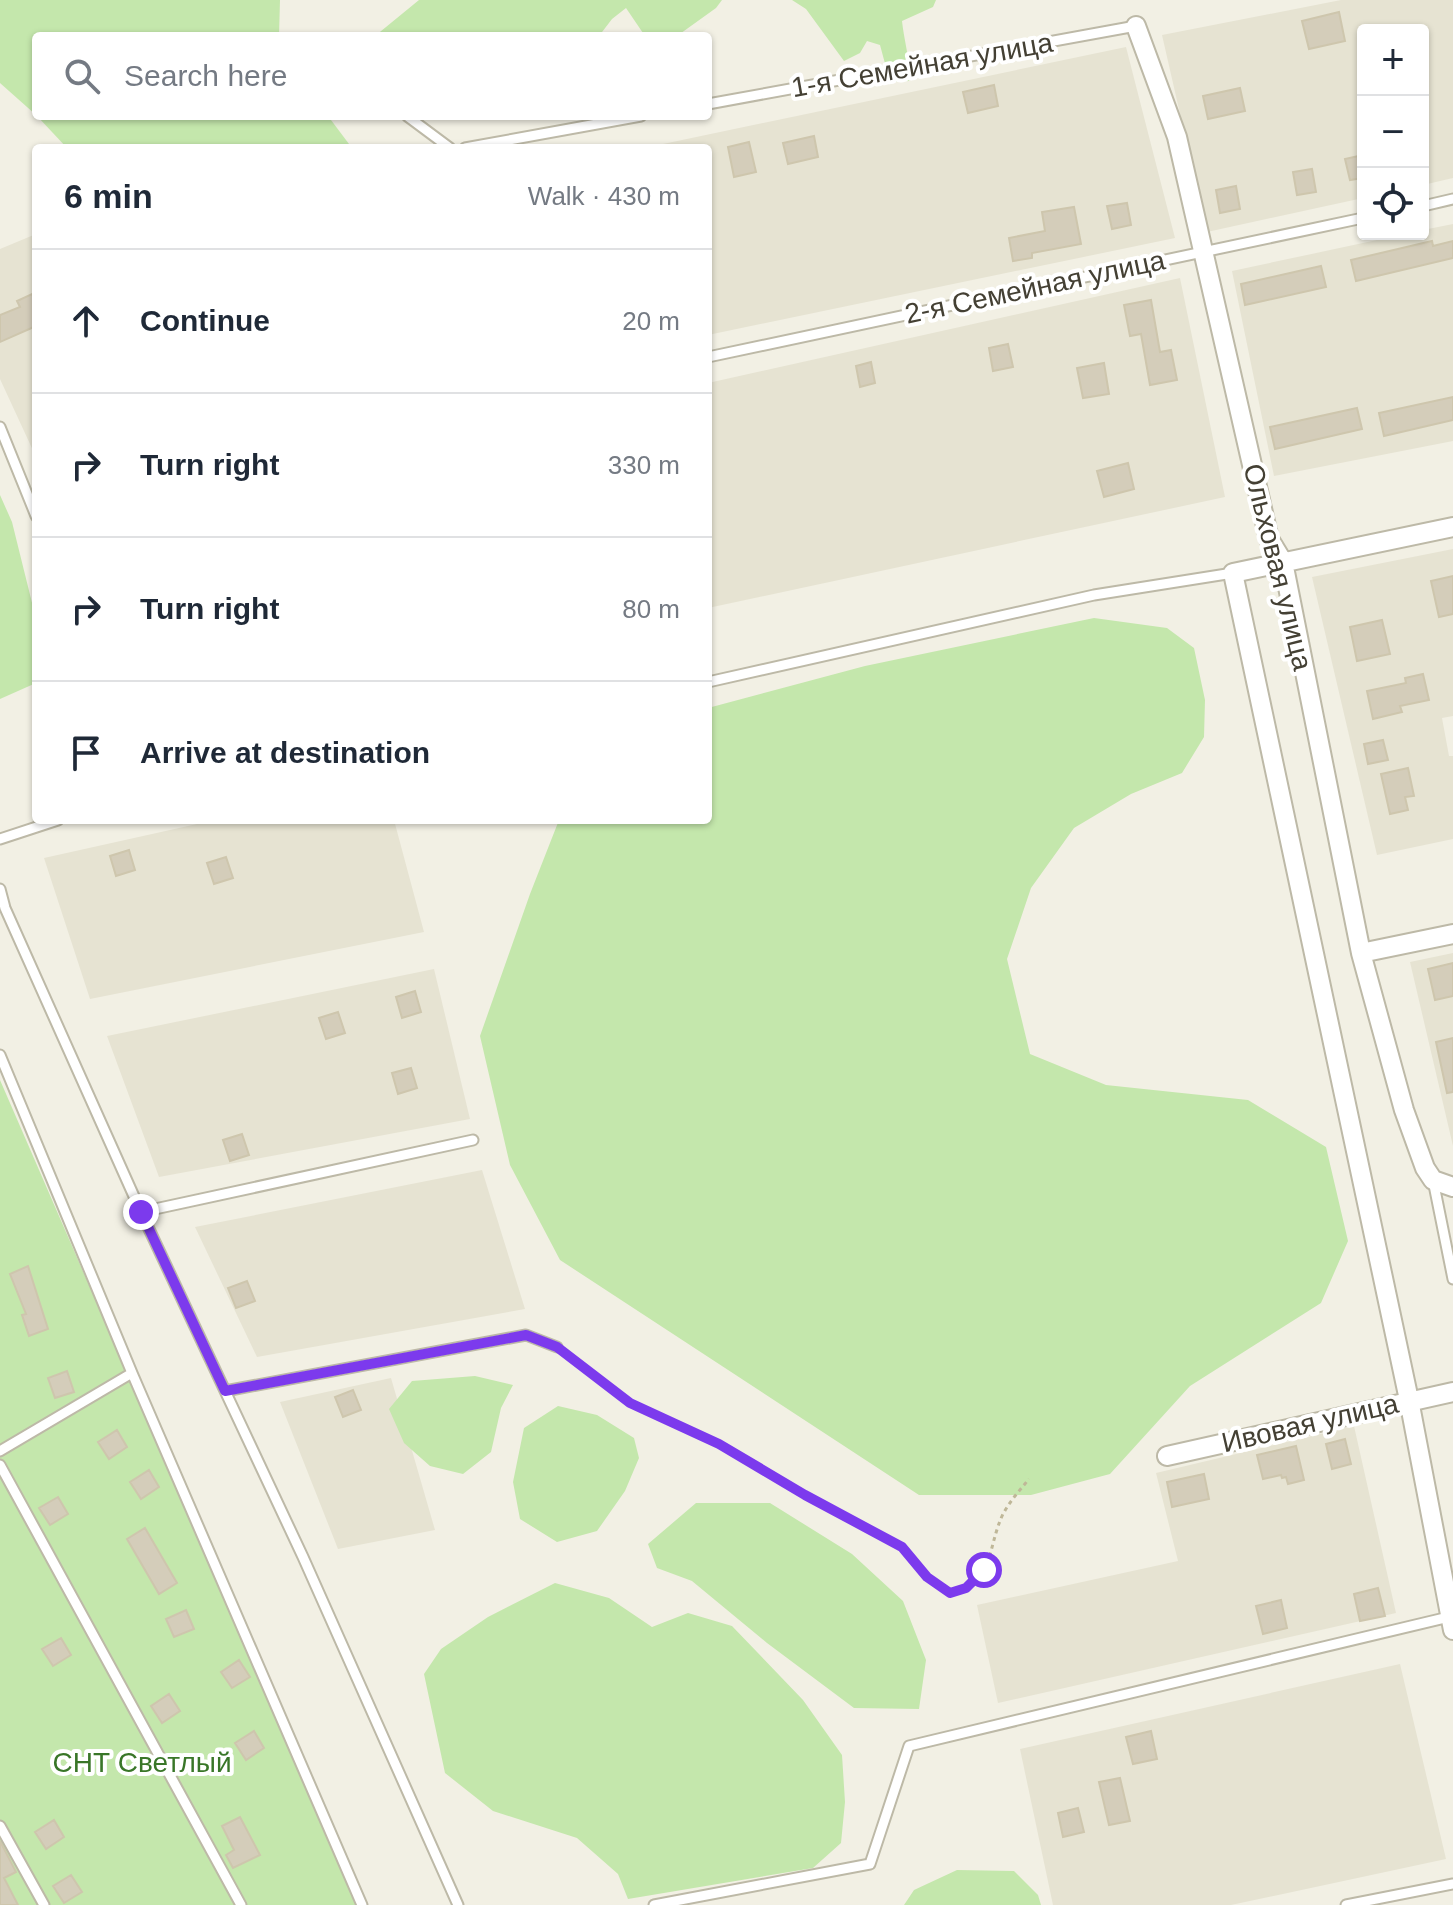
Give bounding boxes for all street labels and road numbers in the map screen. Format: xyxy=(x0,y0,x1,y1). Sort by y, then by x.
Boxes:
street label: 1-я Семейная улица xyxy=(789,27,1056,103)
street label: 2-я Семейная улица xyxy=(902,244,1168,330)
street label: Ольховая улица xyxy=(1237,461,1319,674)
street label: Ивовая улица xyxy=(1219,1388,1402,1458)

